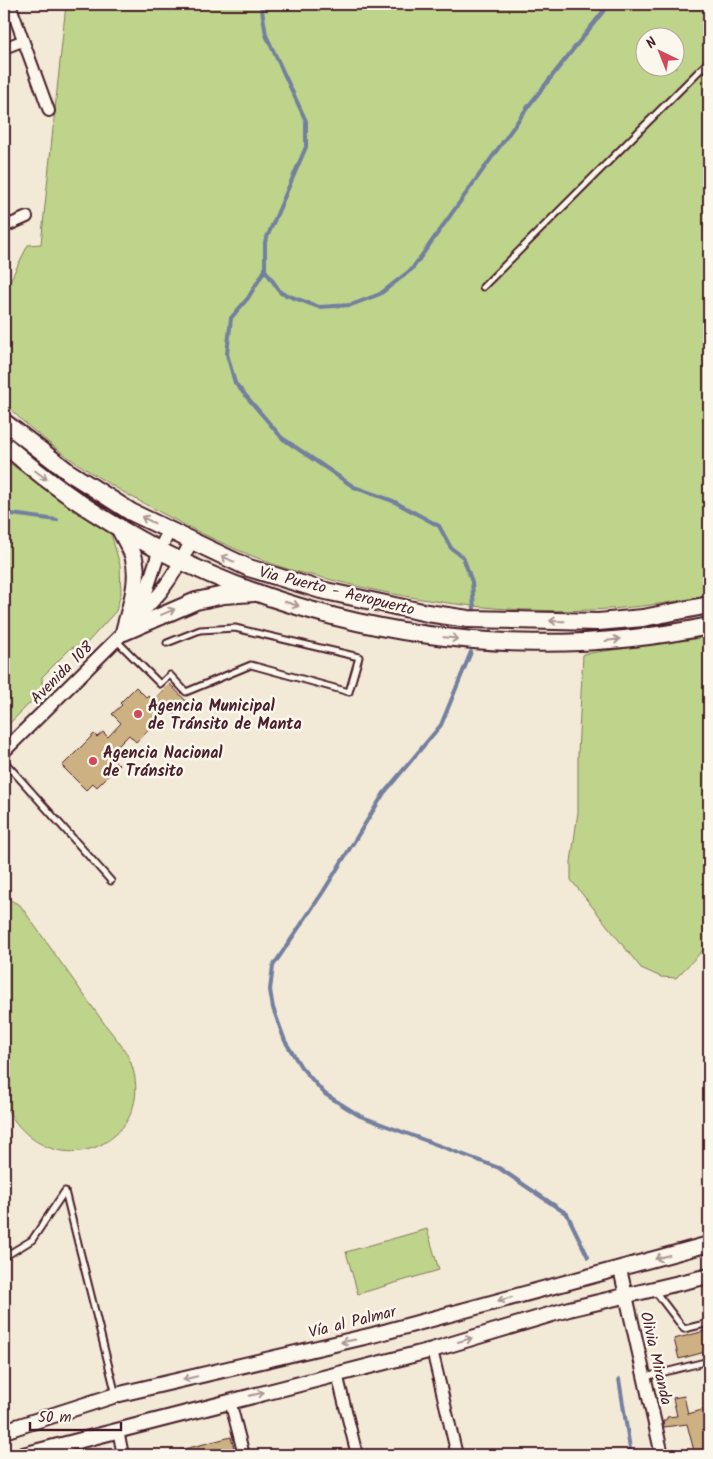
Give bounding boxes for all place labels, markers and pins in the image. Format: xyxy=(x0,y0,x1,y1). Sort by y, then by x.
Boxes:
place label: Agencia Municipal de Tránsito de Manta xyxy=(148,694,302,737)
marker: Agencia Municipal de Tránsito de Manta xyxy=(132,708,144,720)
place label: Agencia Nacional de Tránsito xyxy=(103,741,223,784)
marker: Agencia Nacional de Tránsito xyxy=(87,755,99,767)

